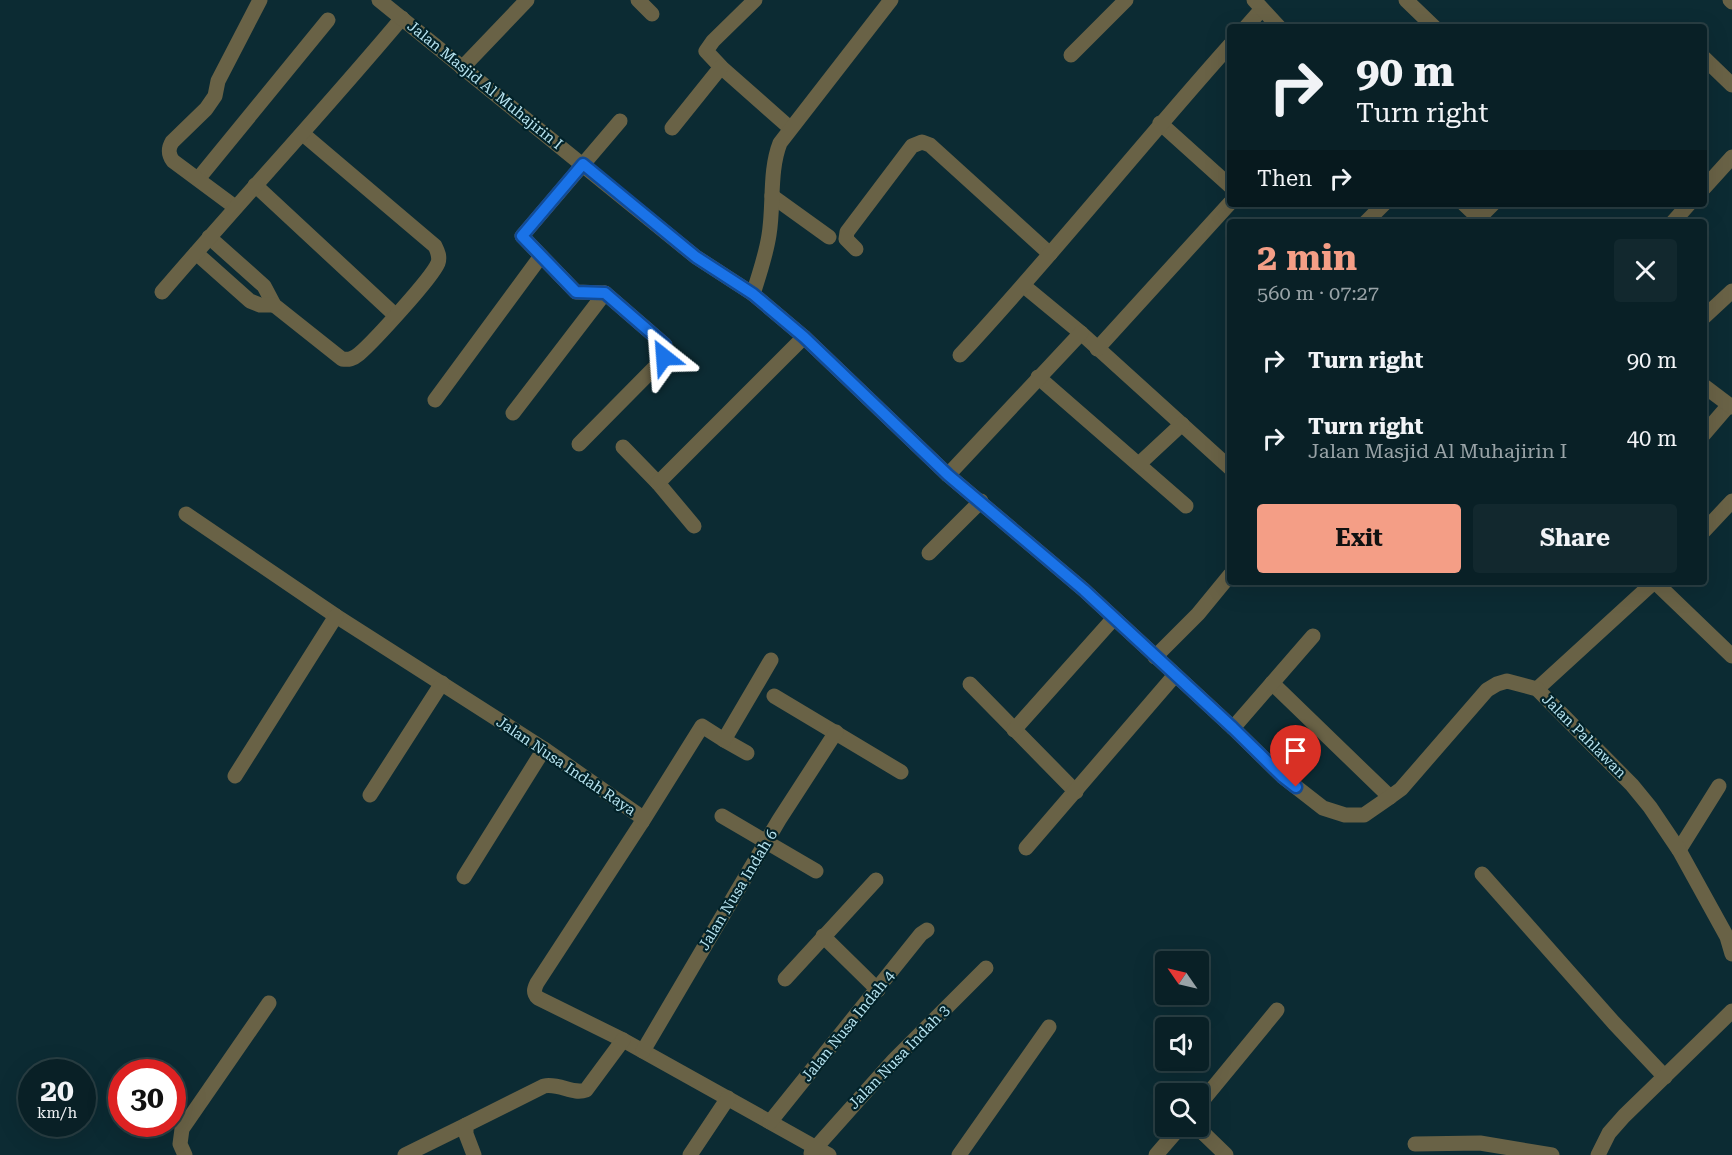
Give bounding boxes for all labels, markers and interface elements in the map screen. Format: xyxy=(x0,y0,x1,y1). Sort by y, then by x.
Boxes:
street label: Jalan Masjid Al Muhajirin I xyxy=(404,17,566,153)
text: 90 m xyxy=(1356,47,1454,96)
icon: right xyxy=(1257,48,1335,126)
text: Turn right xyxy=(1356,97,1489,129)
icon: right xyxy=(1324,162,1357,195)
text: Then xyxy=(1257,166,1312,191)
text: 2 min xyxy=(1257,237,1357,279)
button: close xyxy=(1614,239,1677,302)
text: 560 m · 07:27 xyxy=(1257,281,1379,305)
position arrow xyxy=(632,325,696,389)
icon: right xyxy=(1257,344,1290,377)
text: Turn right xyxy=(1308,348,1423,373)
text: 90 m xyxy=(1627,348,1677,373)
text: Turn right xyxy=(1308,414,1423,439)
icon: right xyxy=(1257,422,1290,455)
text: 40 m xyxy=(1627,426,1677,451)
text: Jalan Masjid Al Muhajirin I xyxy=(1308,439,1567,463)
button: Exit xyxy=(1257,504,1461,573)
button: Share xyxy=(1473,504,1677,573)
street label: Jalan Pahlawan xyxy=(1538,690,1630,782)
street label: Jalan Nusa Indah Raya xyxy=(493,713,639,819)
pin xyxy=(1270,725,1321,787)
icon: arrive xyxy=(1279,734,1312,767)
street label: Jalan Nusa Indah 6 xyxy=(695,826,781,954)
north arrow xyxy=(1155,951,1209,1005)
map controls xyxy=(1155,951,1209,1137)
street label: Jalan Nusa Indah 4 xyxy=(798,966,899,1085)
street label: Jalan Nusa Indah 3 xyxy=(845,1001,953,1113)
button: sound xyxy=(1155,1017,1209,1071)
speed limit sign: 30 xyxy=(108,1059,186,1137)
text: 20 xyxy=(40,1073,74,1108)
button: search xyxy=(1155,1083,1209,1137)
text: km/h xyxy=(37,1104,77,1122)

